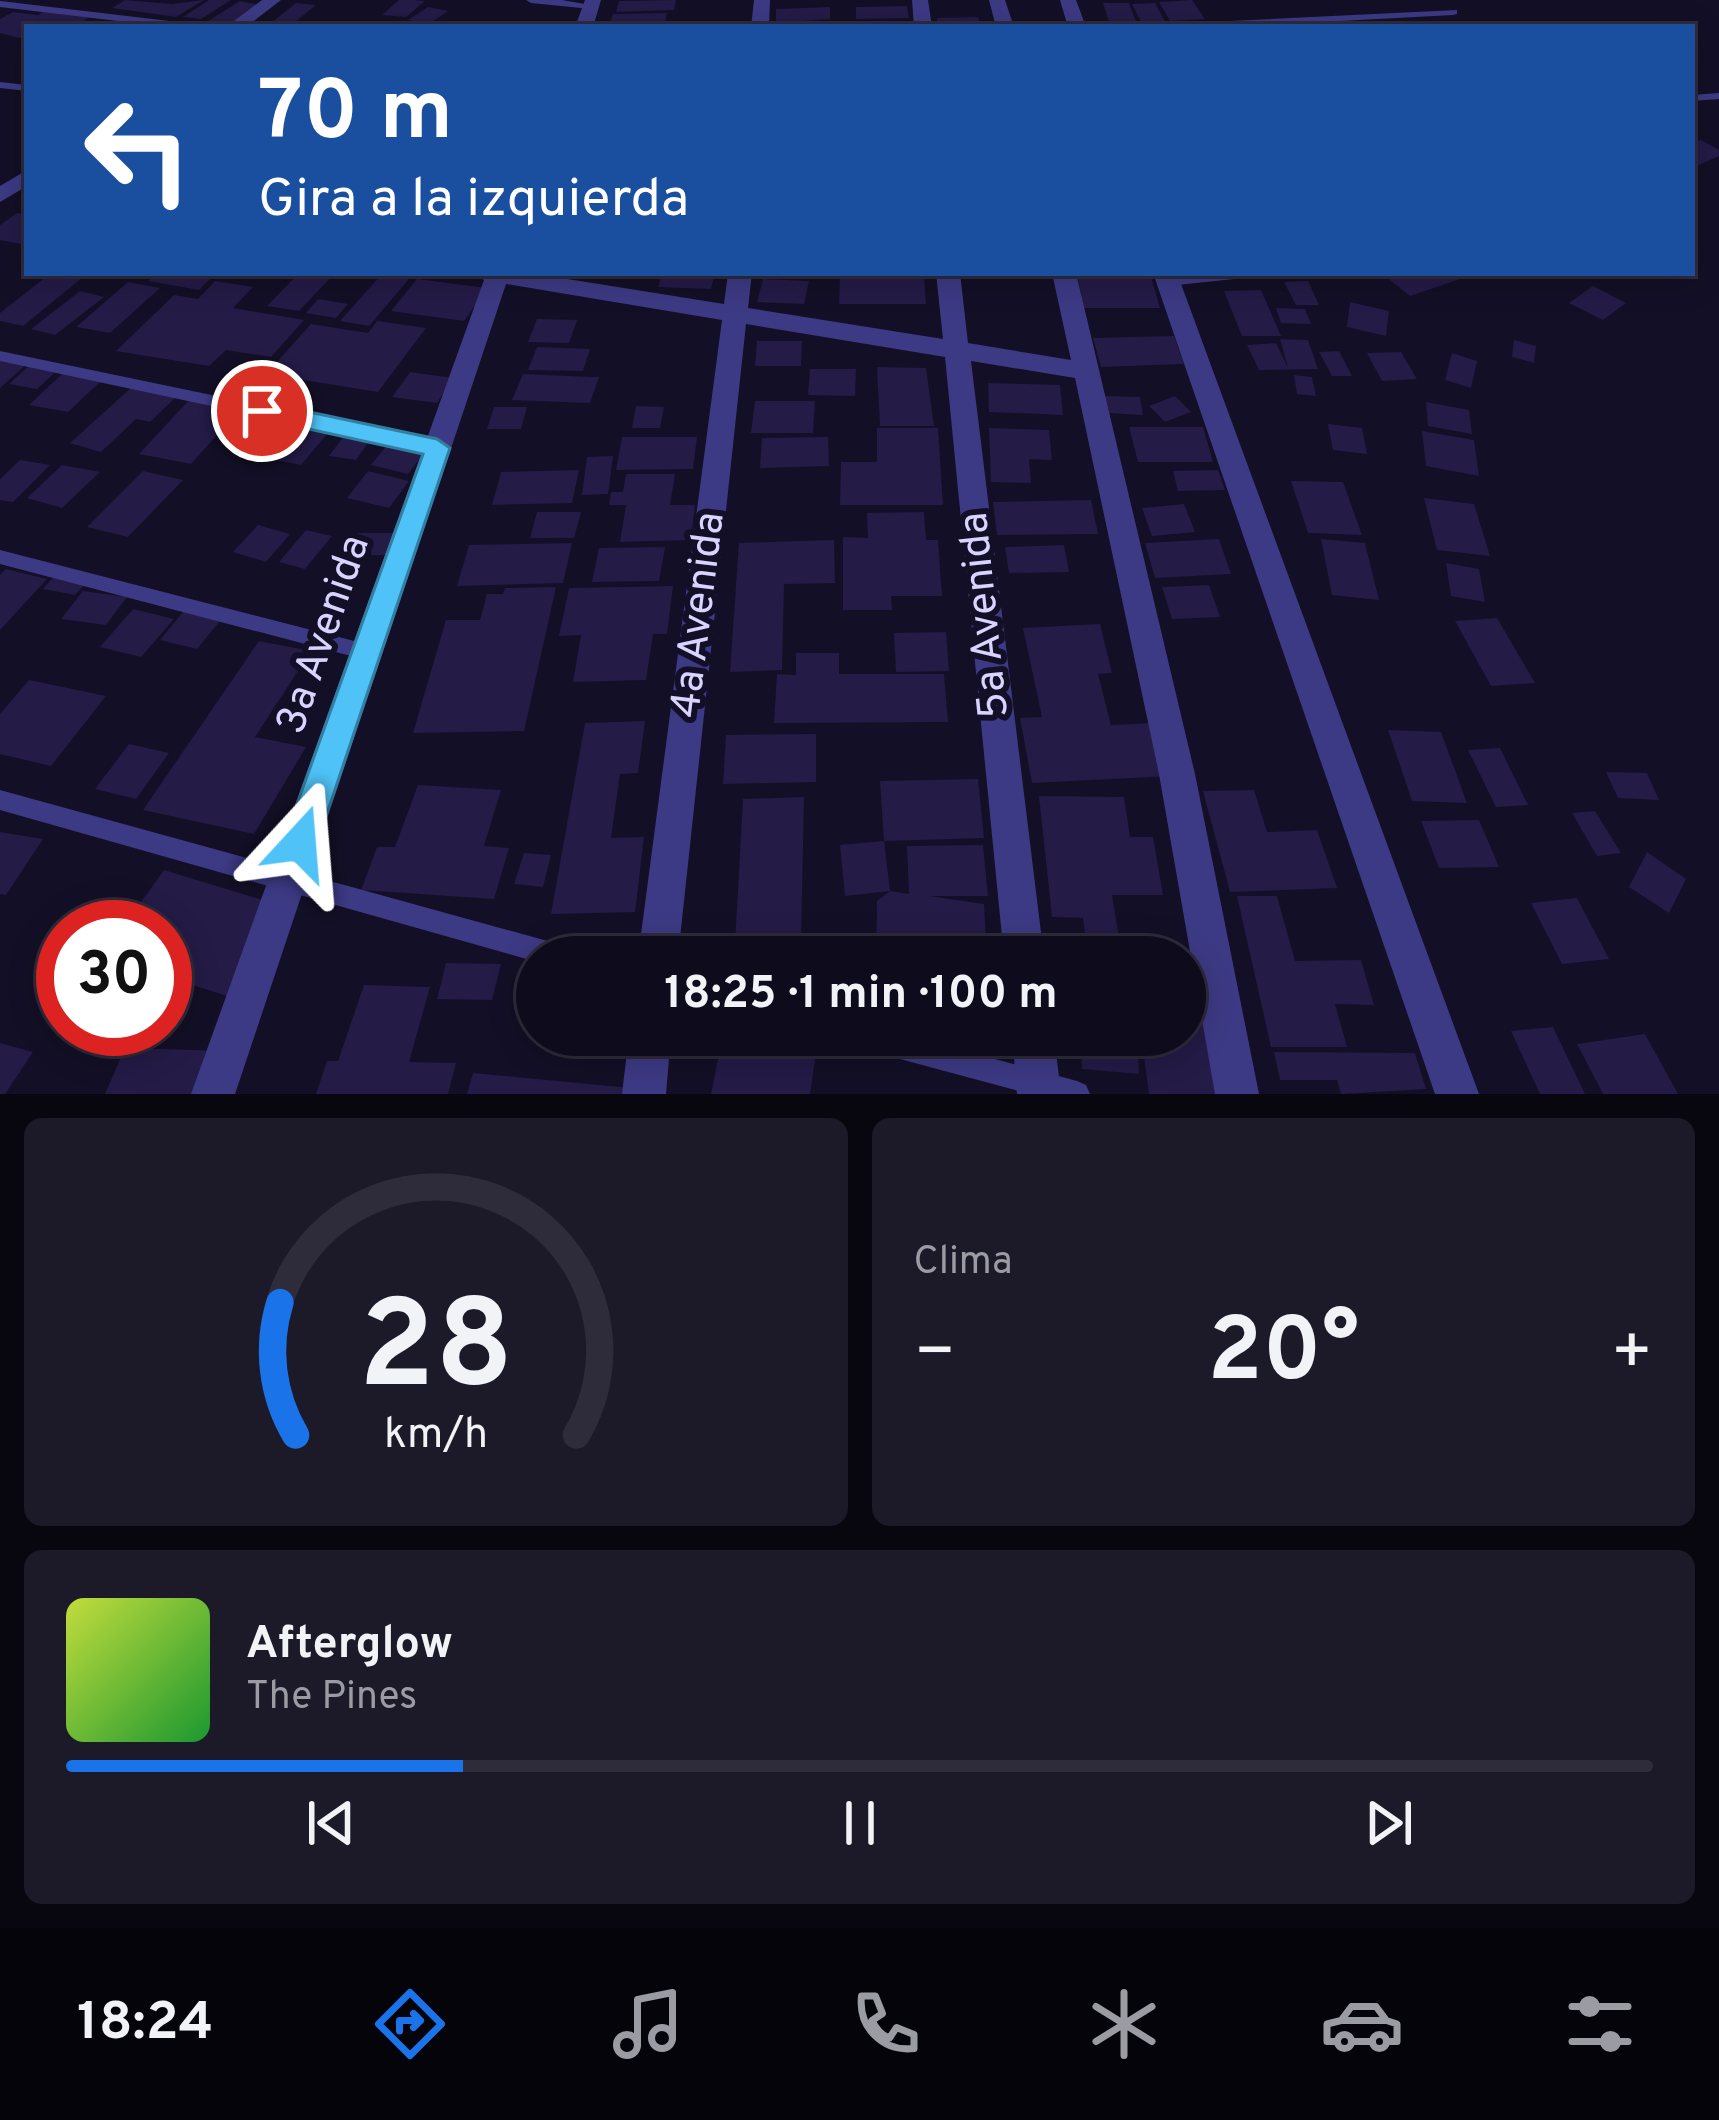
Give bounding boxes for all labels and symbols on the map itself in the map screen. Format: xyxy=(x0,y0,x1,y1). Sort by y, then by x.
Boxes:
pin xyxy=(211,360,313,462)
street label: 4a Avenida xyxy=(661,509,739,721)
street label: 5a Avenida xyxy=(949,509,1023,721)
street label: 3a Avenida xyxy=(266,529,384,741)
position arrow xyxy=(237,780,363,906)
speed limit sign: 30 xyxy=(36,900,192,1056)

